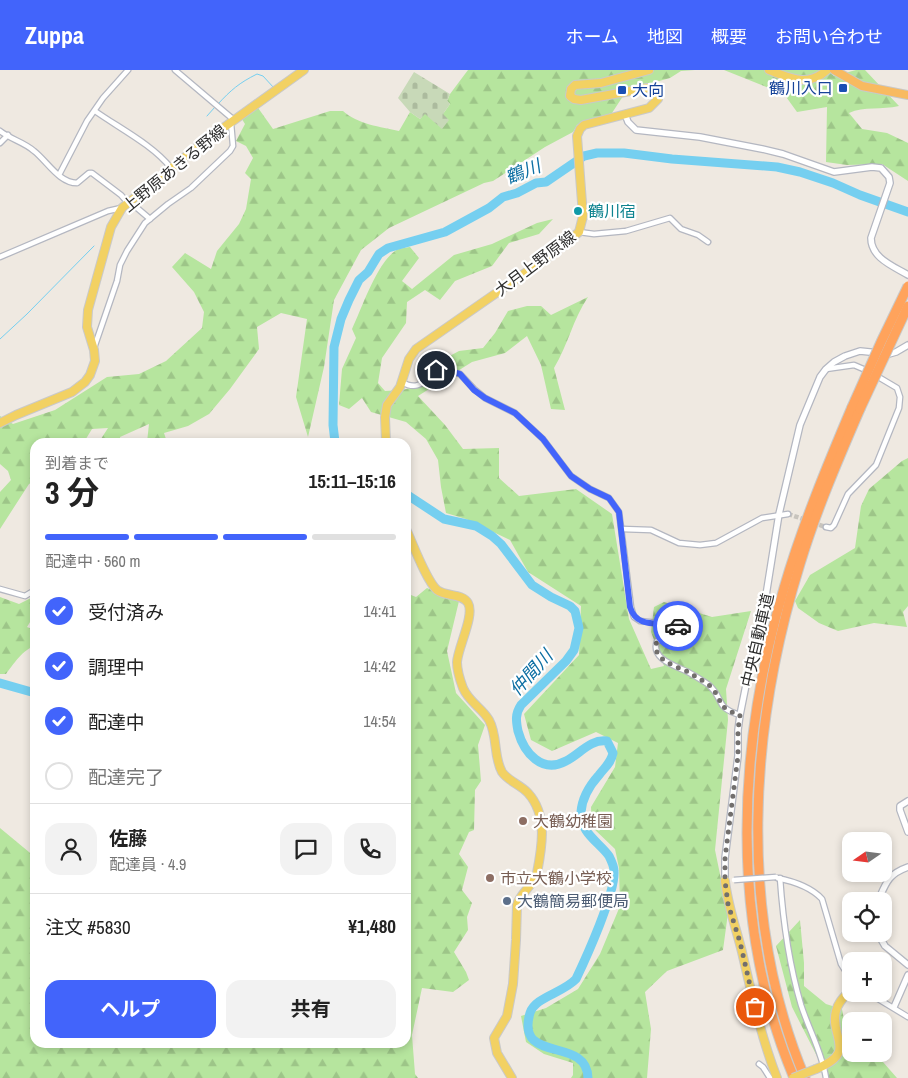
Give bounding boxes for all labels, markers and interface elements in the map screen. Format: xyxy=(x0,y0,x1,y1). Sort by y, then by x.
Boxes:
text: Zuppa xyxy=(25,19,84,51)
text: ホーム xyxy=(566,24,619,49)
text: 地図 xyxy=(647,24,683,49)
text: 概要 xyxy=(711,24,747,49)
text: お問い合わせ xyxy=(775,24,883,49)
place label: 鶴川入口 xyxy=(769,77,833,99)
place label: 大向 xyxy=(632,79,664,101)
marker: 鶴川入口 xyxy=(837,82,849,94)
marker: 大向 xyxy=(616,84,628,96)
street label: 上野原あきる野線 xyxy=(117,119,231,217)
water label: 鶴川 xyxy=(501,152,546,190)
place label: 鶴川宿 xyxy=(588,200,636,222)
marker: 鶴川宿 xyxy=(572,205,584,217)
street label: 大月上野原線 xyxy=(490,225,580,301)
pin xyxy=(415,349,457,391)
icon: home xyxy=(422,356,450,384)
text: 到着まで xyxy=(45,452,109,474)
text: 15:11–15:16 xyxy=(309,468,396,494)
text: 3 分 xyxy=(45,471,99,514)
text: 配達中 · 560 m xyxy=(45,550,140,572)
street label: 中央自動車道 xyxy=(735,591,779,689)
icon: check xyxy=(45,597,73,625)
text: 受付済み xyxy=(88,599,164,625)
text: 14:41 xyxy=(363,600,396,622)
courier xyxy=(653,601,703,651)
icon: car xyxy=(664,612,692,640)
water label: 仲間川 xyxy=(503,643,559,701)
icon: check xyxy=(45,652,73,680)
text: 調理中 xyxy=(88,654,145,680)
text: 14:42 xyxy=(363,655,396,677)
icon: check xyxy=(45,707,73,735)
text: 配達中 xyxy=(88,709,145,735)
text: 14:54 xyxy=(363,710,396,732)
text: 配達完了 xyxy=(88,764,164,790)
place label: 大鶴幼稚園 xyxy=(533,810,613,832)
marker: 大鶴幼稚園 xyxy=(517,815,529,827)
button: person xyxy=(45,823,97,875)
button: chat xyxy=(280,823,332,875)
button: phone xyxy=(344,823,396,875)
text: 佐藤 xyxy=(109,825,147,851)
north arrow xyxy=(842,832,892,882)
map controls xyxy=(842,832,892,1062)
text: 配達員 · 4.9 xyxy=(109,853,186,875)
place label: 市立大鶴小学校 xyxy=(500,867,612,889)
marker: 市立大鶴小学校 xyxy=(484,872,496,884)
place label: 大鶴簡易郵便局 xyxy=(517,890,629,912)
button: locate xyxy=(842,892,892,942)
marker: 大鶴簡易郵便局 xyxy=(501,895,513,907)
text: ¥1,480 xyxy=(348,913,396,939)
text: 注文 #5830 xyxy=(45,914,131,940)
button: + xyxy=(842,952,892,1002)
button: ヘルプ xyxy=(45,980,216,1038)
button: 共有 xyxy=(226,980,396,1038)
pin xyxy=(734,986,776,1028)
icon: bag xyxy=(741,993,769,1021)
button: − xyxy=(842,1012,892,1062)

